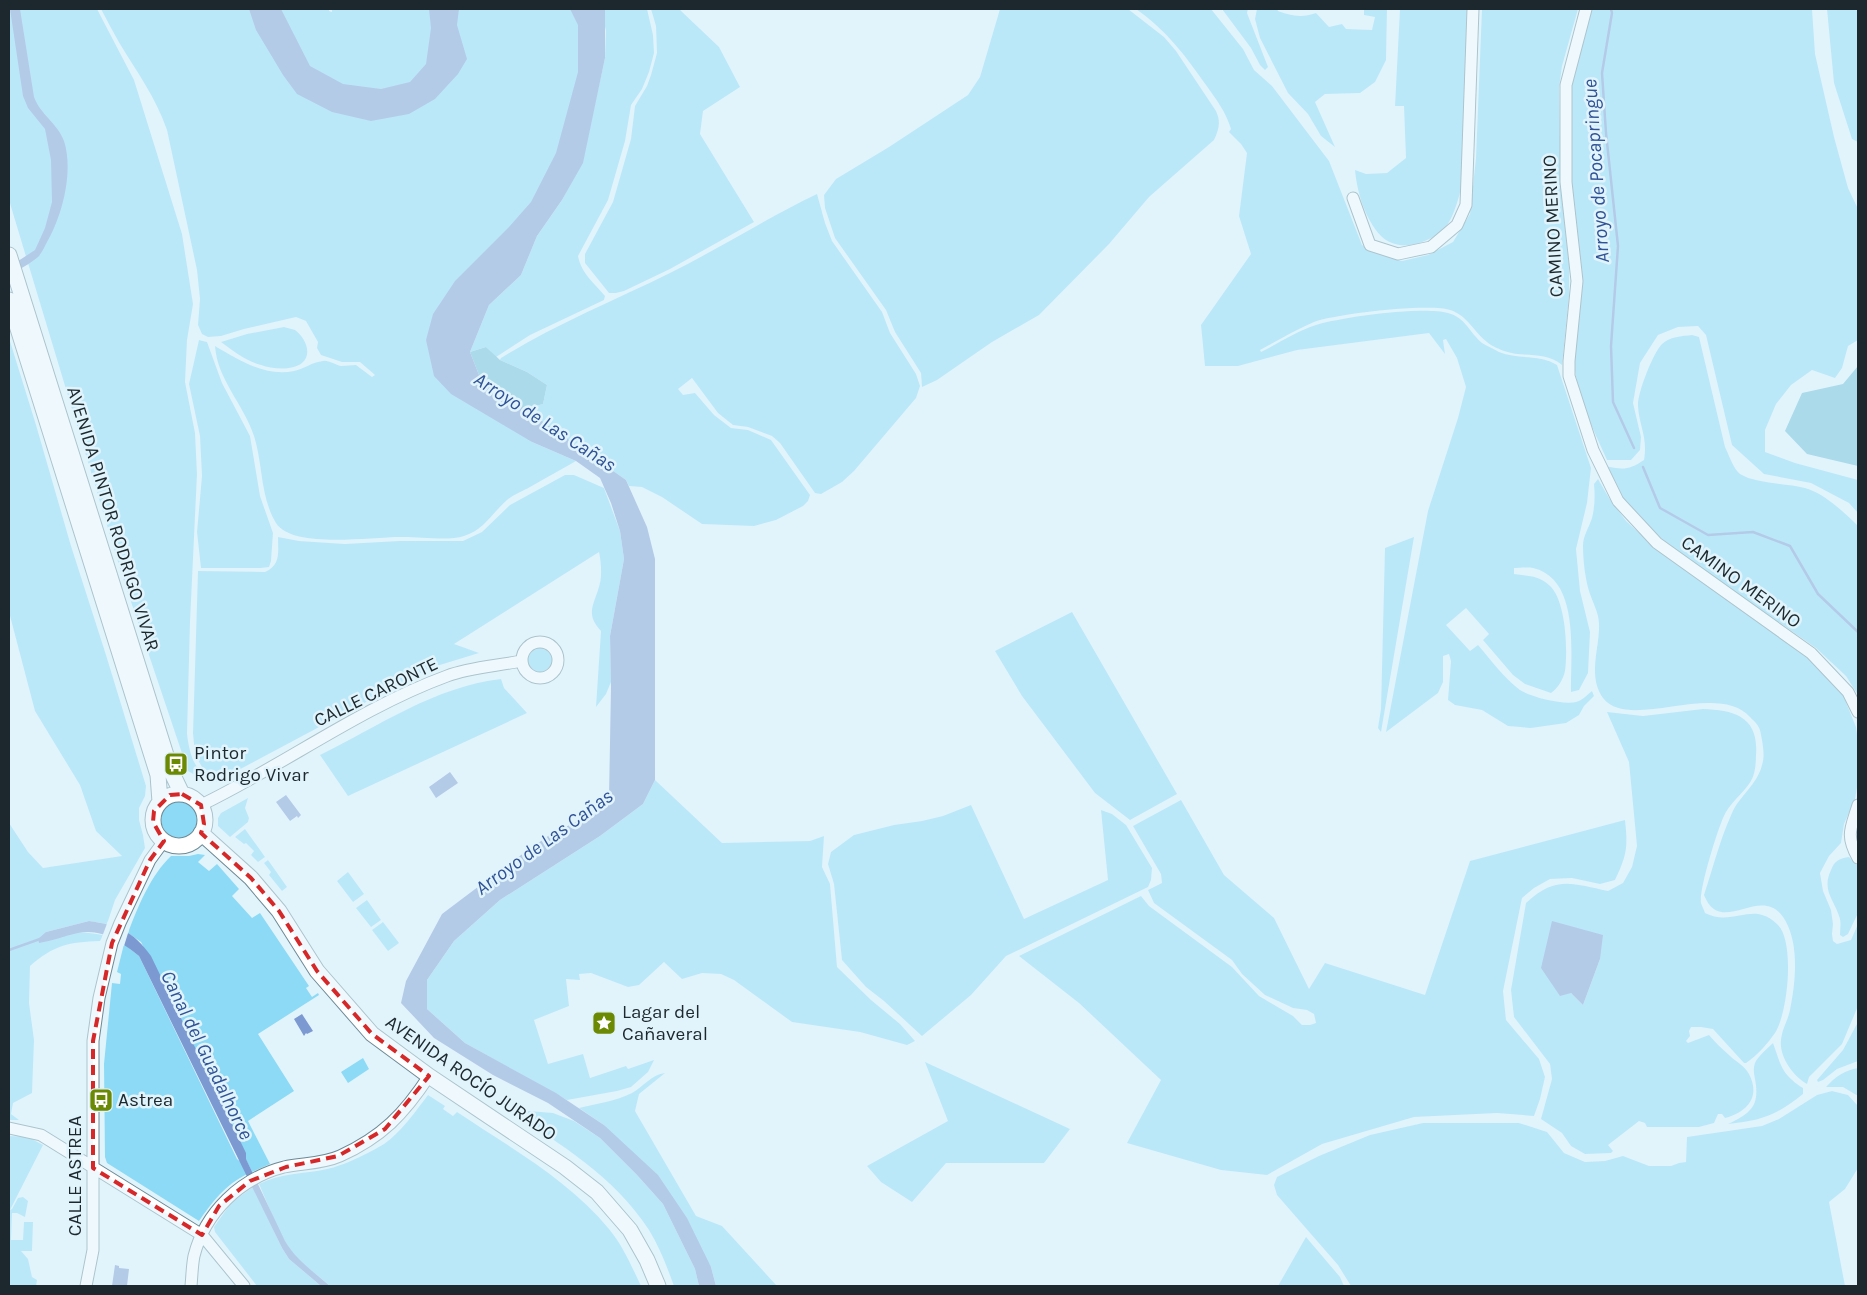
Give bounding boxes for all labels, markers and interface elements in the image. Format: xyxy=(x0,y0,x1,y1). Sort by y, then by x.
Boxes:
water label: Arroyo de Pocapringue xyxy=(1578,78,1614,264)
street label: CAMINO MERINO xyxy=(1538,154,1568,298)
water label: Arroyo de Las Cañas xyxy=(470,368,620,476)
street label: AVENIDA PINTOR RODRIGO VIVAR xyxy=(62,384,164,654)
street label: CAMINO MERINO xyxy=(1677,531,1805,633)
street label: CALLE CARONTE xyxy=(310,652,442,732)
place label: Pintor Rodrigo Vivar xyxy=(194,742,309,786)
bus stop icon: Pintor Rodrigo Vivar xyxy=(163,751,189,777)
water label: Arroyo de Las Cañas xyxy=(471,784,617,900)
water label: Canal del Guadalhorce xyxy=(156,967,258,1143)
place label: Lagar del Cañaveral xyxy=(622,1001,708,1045)
street label: AVENIDA ROCÍO JURADO xyxy=(381,1010,561,1145)
place icon: Lagar del Cañaveral xyxy=(591,1010,617,1036)
bus stop icon: Astrea xyxy=(88,1087,114,1113)
place label: Astrea xyxy=(118,1089,173,1111)
street label: CALLE ASTREA xyxy=(64,1116,86,1236)

